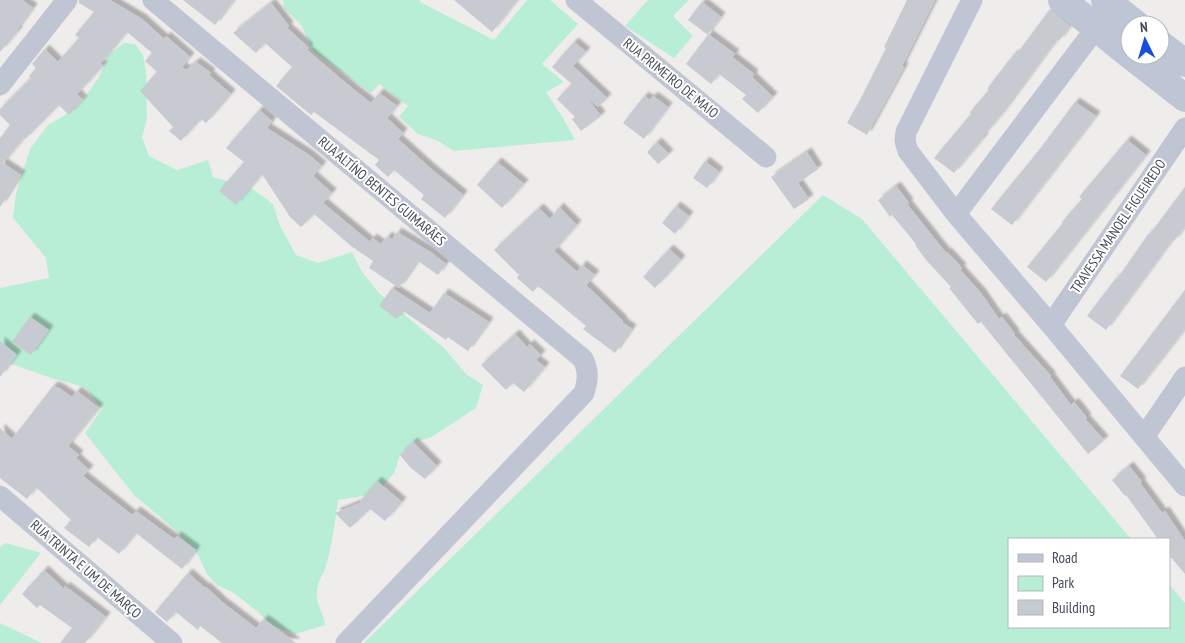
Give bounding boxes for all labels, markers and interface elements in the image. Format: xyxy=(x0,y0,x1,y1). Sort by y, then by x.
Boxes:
north arrow xyxy=(1120,15,1170,65)
text: N xyxy=(1139,18,1148,36)
street label: RUA PRIMEIRO DE MAIO xyxy=(620,34,723,122)
street label: RUA ALTÍNO BENTES GUIMARÃES xyxy=(315,132,449,250)
street label: TRAVESSA MANOEL FIGUEIREDO xyxy=(1066,155,1170,296)
street label: RUA TRINTA E UM DE MARÇO xyxy=(27,516,145,622)
legend xyxy=(1008,538,1170,628)
text: Road xyxy=(1052,548,1078,567)
text: Park xyxy=(1052,573,1074,592)
text: Building xyxy=(1052,598,1095,617)

